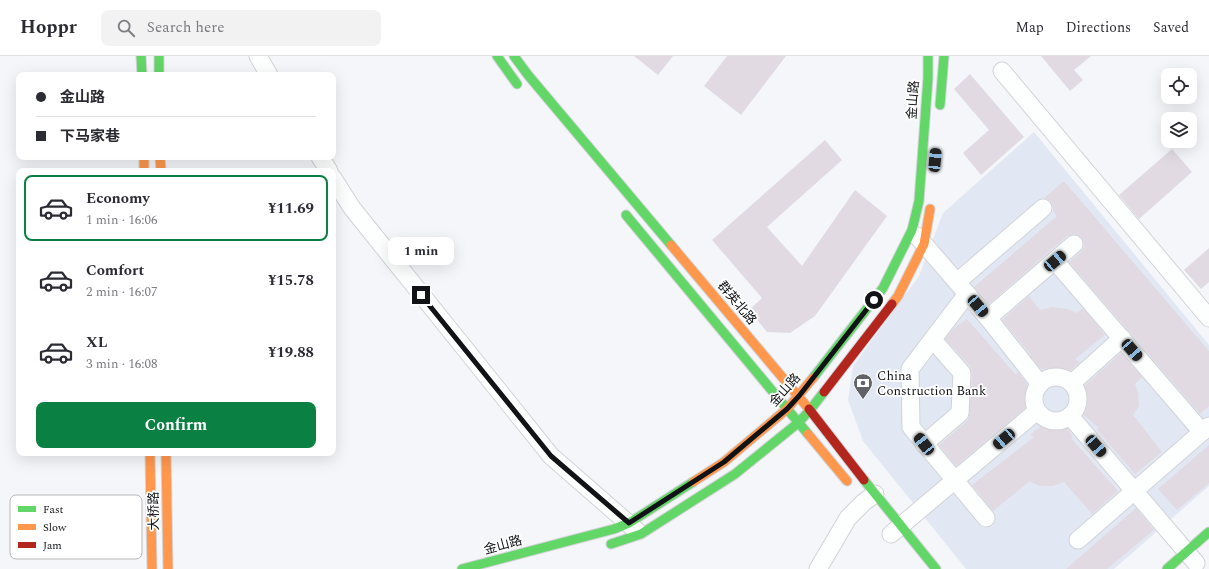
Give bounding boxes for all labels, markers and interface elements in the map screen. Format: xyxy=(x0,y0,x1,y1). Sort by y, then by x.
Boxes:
search box xyxy=(101,10,381,46)
text: Hoppr xyxy=(20,13,77,42)
text: Search here xyxy=(147,16,225,39)
icon: search xyxy=(115,17,137,39)
text: Map xyxy=(1016,17,1044,38)
text: Directions xyxy=(1066,17,1131,38)
text: Saved xyxy=(1153,17,1189,38)
map controls xyxy=(1161,68,1197,148)
button: locate xyxy=(1161,68,1197,104)
street label: 金山路 xyxy=(902,80,924,120)
text: 金山路 xyxy=(60,86,105,109)
button: layers xyxy=(1161,112,1197,148)
text: 下马家巷 xyxy=(60,125,120,148)
car xyxy=(928,148,942,172)
text: Economy xyxy=(86,187,150,210)
icon: car xyxy=(38,190,74,226)
text: ¥11.69 xyxy=(268,197,314,220)
text: 1 min · 16:06 xyxy=(86,210,158,230)
callout: 1 min xyxy=(388,237,454,265)
text: 1 min xyxy=(404,241,438,261)
car xyxy=(1042,249,1068,273)
text: Comfort xyxy=(86,259,144,282)
icon: car xyxy=(38,262,74,298)
text: ¥15.78 xyxy=(268,269,314,292)
street label: 群英北路 xyxy=(713,277,761,329)
text: 2 min · 16:07 xyxy=(86,282,158,302)
route end xyxy=(412,286,430,304)
route start xyxy=(865,291,883,309)
car xyxy=(966,293,990,319)
text: XL xyxy=(86,331,107,354)
icon: car xyxy=(38,334,74,370)
car xyxy=(1120,337,1144,363)
text: ¥19.88 xyxy=(268,341,314,364)
text: 3 min · 16:08 xyxy=(86,354,158,374)
place label: China Construction Bank xyxy=(877,366,986,401)
street label: 金山路 xyxy=(765,369,805,411)
bank icon: China Construction Bank xyxy=(852,372,874,400)
button: Confirm xyxy=(36,402,316,448)
car xyxy=(991,427,1017,451)
car xyxy=(912,431,936,457)
car xyxy=(1084,433,1108,459)
street label: 大桥路 xyxy=(144,491,164,531)
legend xyxy=(10,495,142,559)
text: Fast xyxy=(43,501,64,518)
text: Slow xyxy=(43,519,67,536)
street label: 金山路 xyxy=(482,530,524,560)
text: Jam xyxy=(43,537,62,554)

